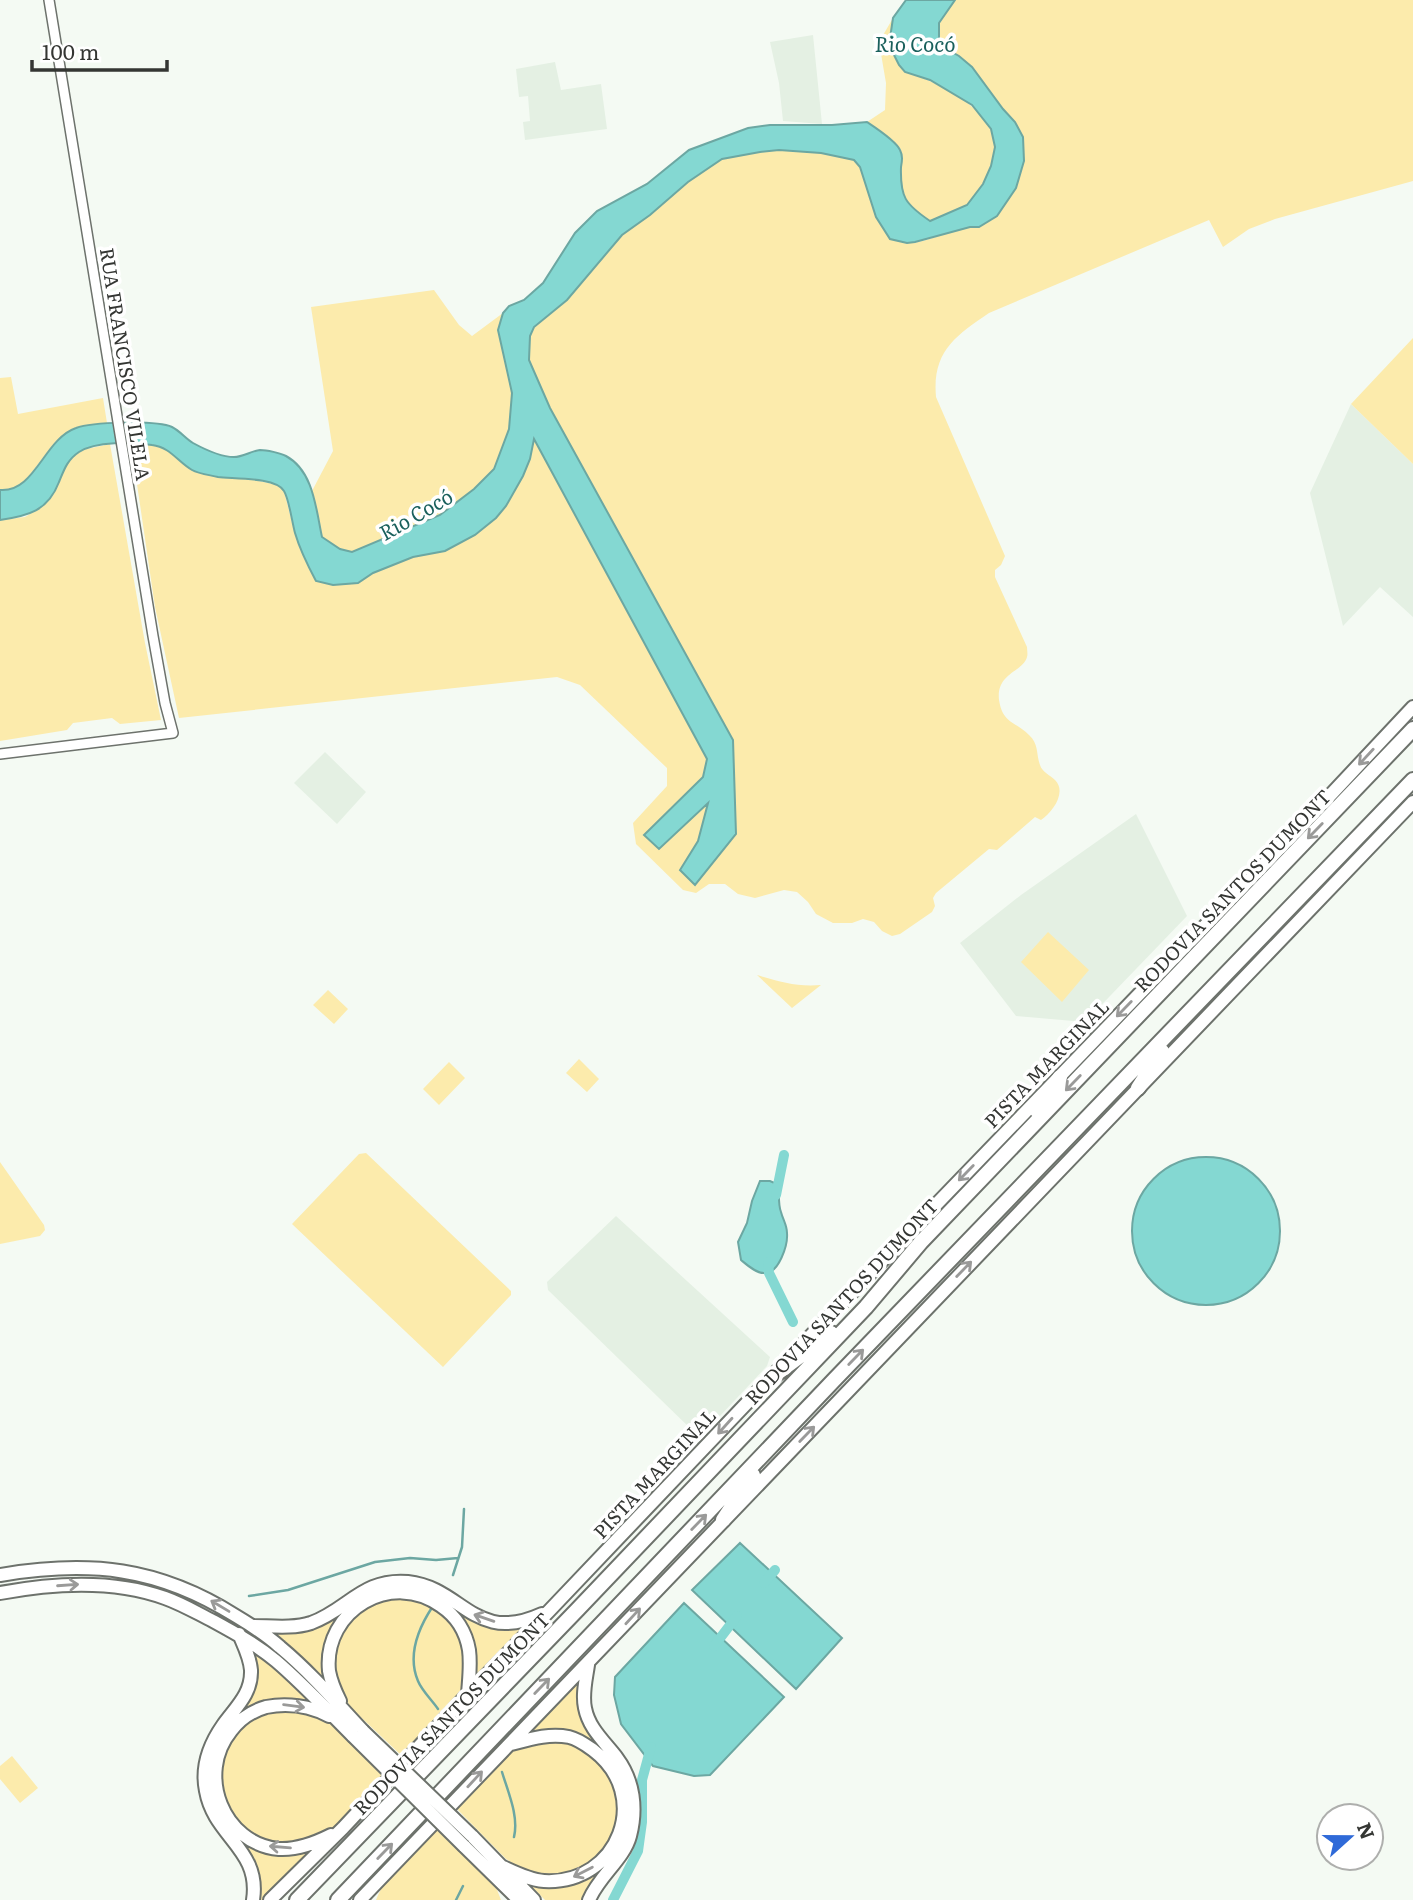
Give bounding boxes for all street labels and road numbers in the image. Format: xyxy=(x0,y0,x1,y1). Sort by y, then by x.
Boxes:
street label: RUA FRANCISCO VILELA xyxy=(94,246,158,482)
street label: RODOVIA SANTOS DUMONT xyxy=(1127,782,1337,998)
street label: PISTA MARGINAL xyxy=(977,992,1115,1134)
street label: RODOVIA SANTOS DUMONT xyxy=(738,1192,944,1410)
street label: PISTA MARGINAL xyxy=(586,1402,722,1544)
street label: RODOVIA SANTOS DUMONT xyxy=(346,1605,556,1821)

